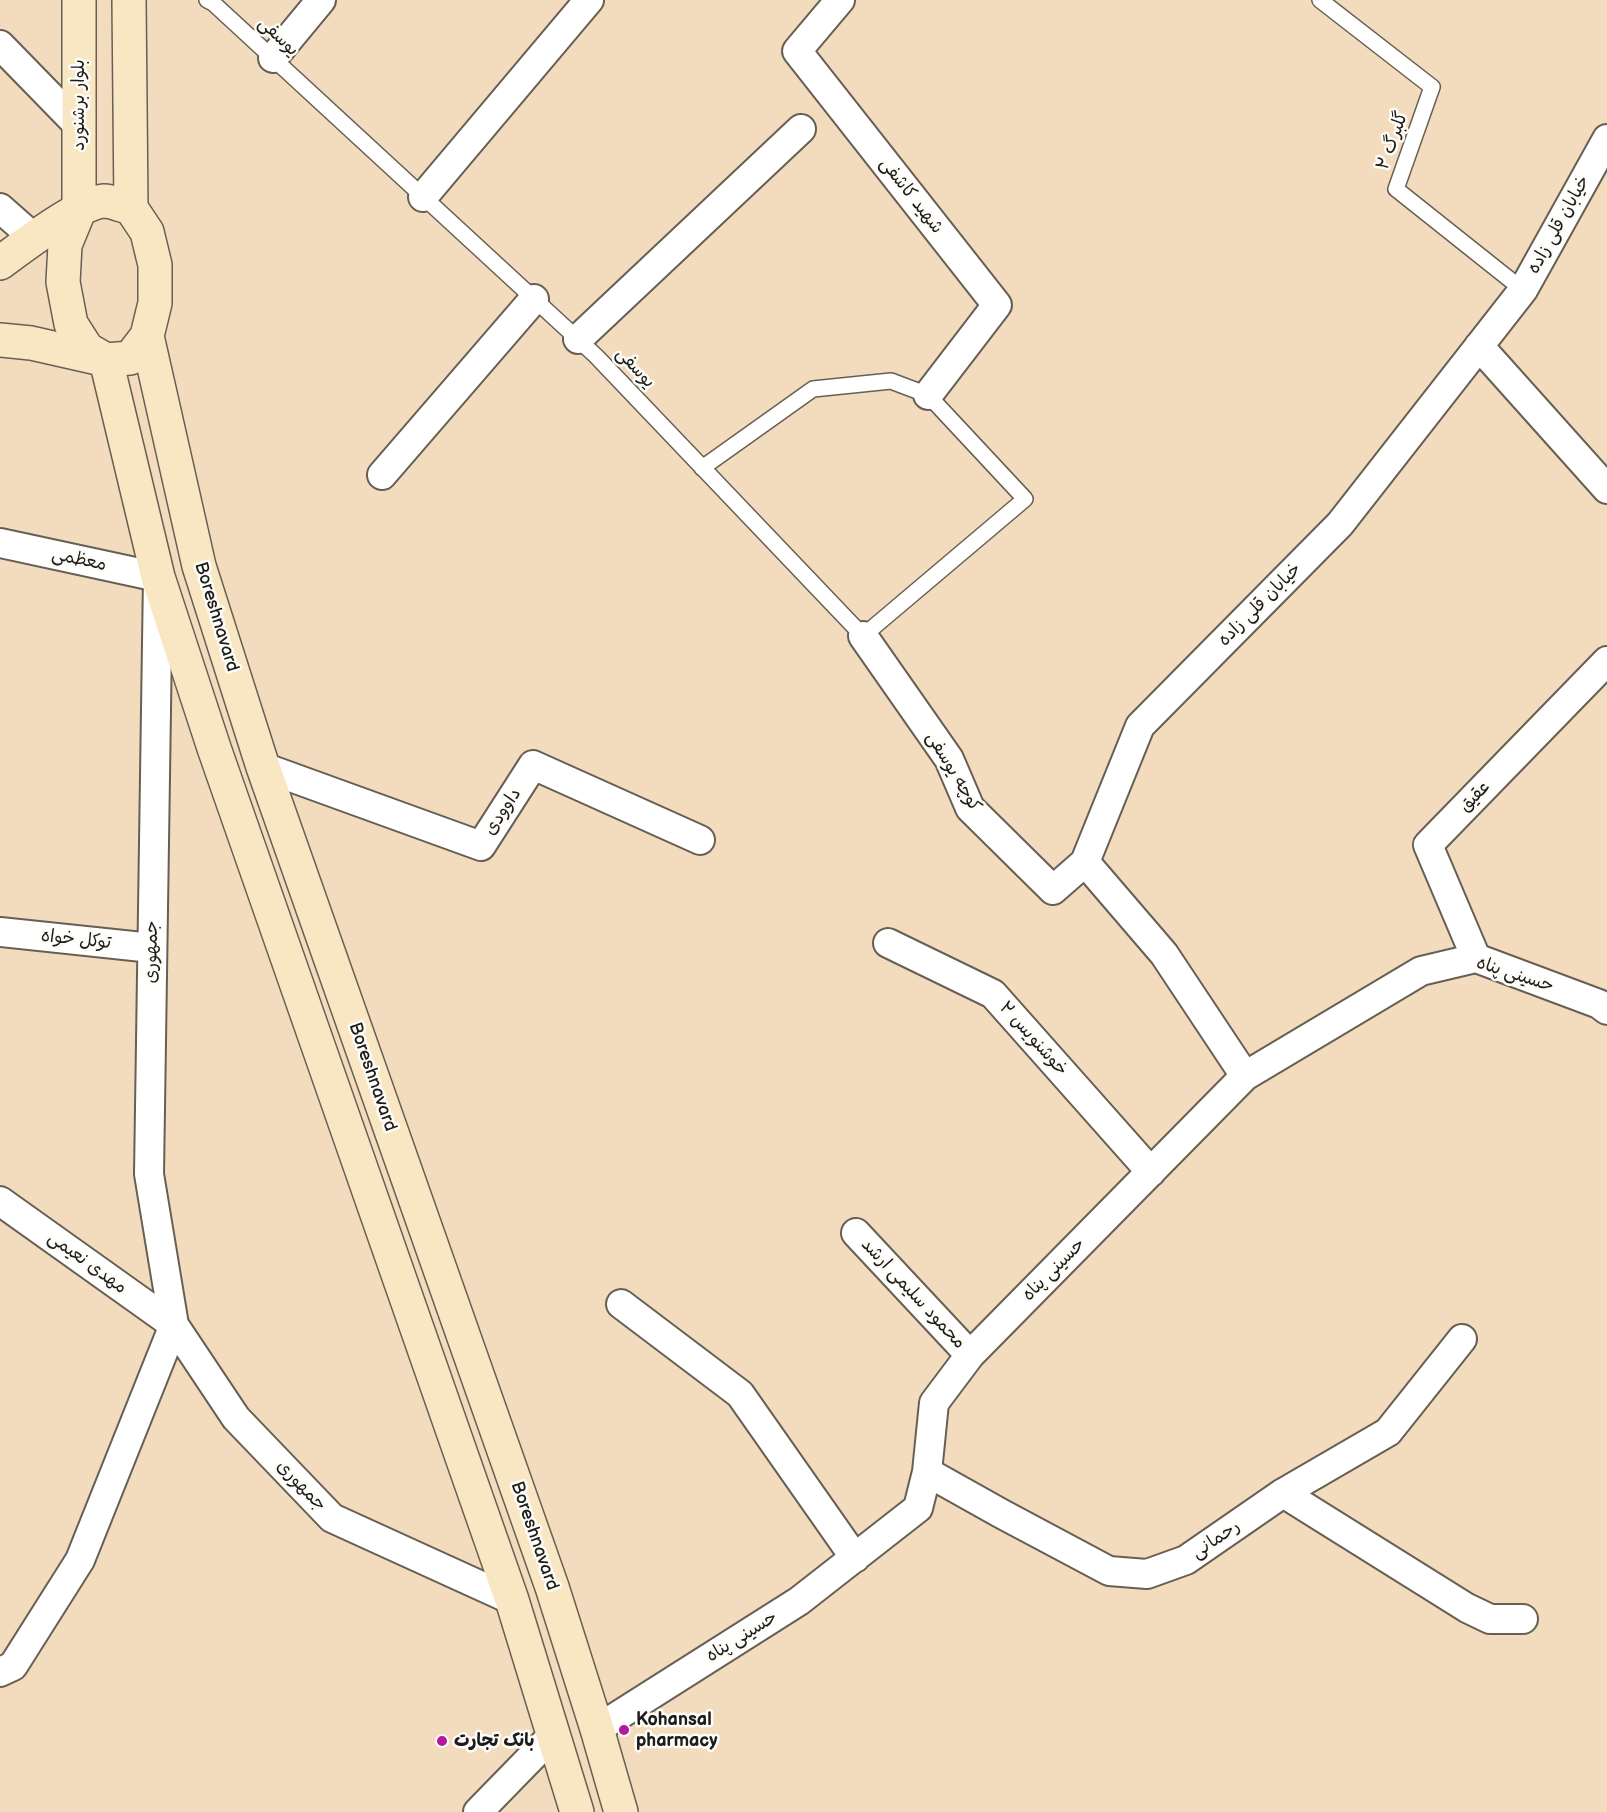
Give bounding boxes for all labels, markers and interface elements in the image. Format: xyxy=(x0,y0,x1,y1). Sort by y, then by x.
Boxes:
street label: یوسفی xyxy=(253,13,303,61)
street label: بلوار برشنورد xyxy=(68,59,90,151)
street label: گلبرگ ۲ xyxy=(1372,109,1414,173)
street label: شهید کاشفی xyxy=(875,154,947,238)
street label: خیابان قلی زاده xyxy=(1523,172,1595,278)
street label: یوسفی xyxy=(611,343,659,393)
street label: معظمی xyxy=(50,544,108,576)
street label: Boreshnavard xyxy=(189,559,243,675)
street label: خیابان قلی زاده xyxy=(1214,559,1306,651)
street label: کوچه یوسفی xyxy=(921,728,985,816)
street label: عقیق xyxy=(1455,777,1495,817)
street label: داوودی xyxy=(480,784,526,840)
street label: جمهوری xyxy=(141,920,163,984)
street label: توکل خواه xyxy=(40,926,112,954)
street label: حسینی پناه xyxy=(1474,952,1556,998)
street label: خوشنویس ۲ xyxy=(994,997,1072,1081)
street label: Boreshnavard xyxy=(343,1020,401,1134)
street label: مهدی نعیمی xyxy=(43,1227,131,1299)
street label: محمود سلیمی ارشد xyxy=(856,1234,970,1354)
street label: حسینی پناه xyxy=(1018,1234,1090,1306)
street label: جمهوری xyxy=(271,1456,331,1516)
street label: Boreshnavard xyxy=(505,1479,563,1593)
street label: رحمانی xyxy=(1188,1516,1244,1564)
street label: حسینی پناه xyxy=(702,1607,782,1667)
place label: Kohansal pharmacy xyxy=(636,1709,717,1752)
marker: Kohansal pharmacy xyxy=(617,1723,631,1737)
place label: بانک تجارت xyxy=(454,1730,534,1752)
marker: بانک تجارت xyxy=(435,1734,449,1748)

